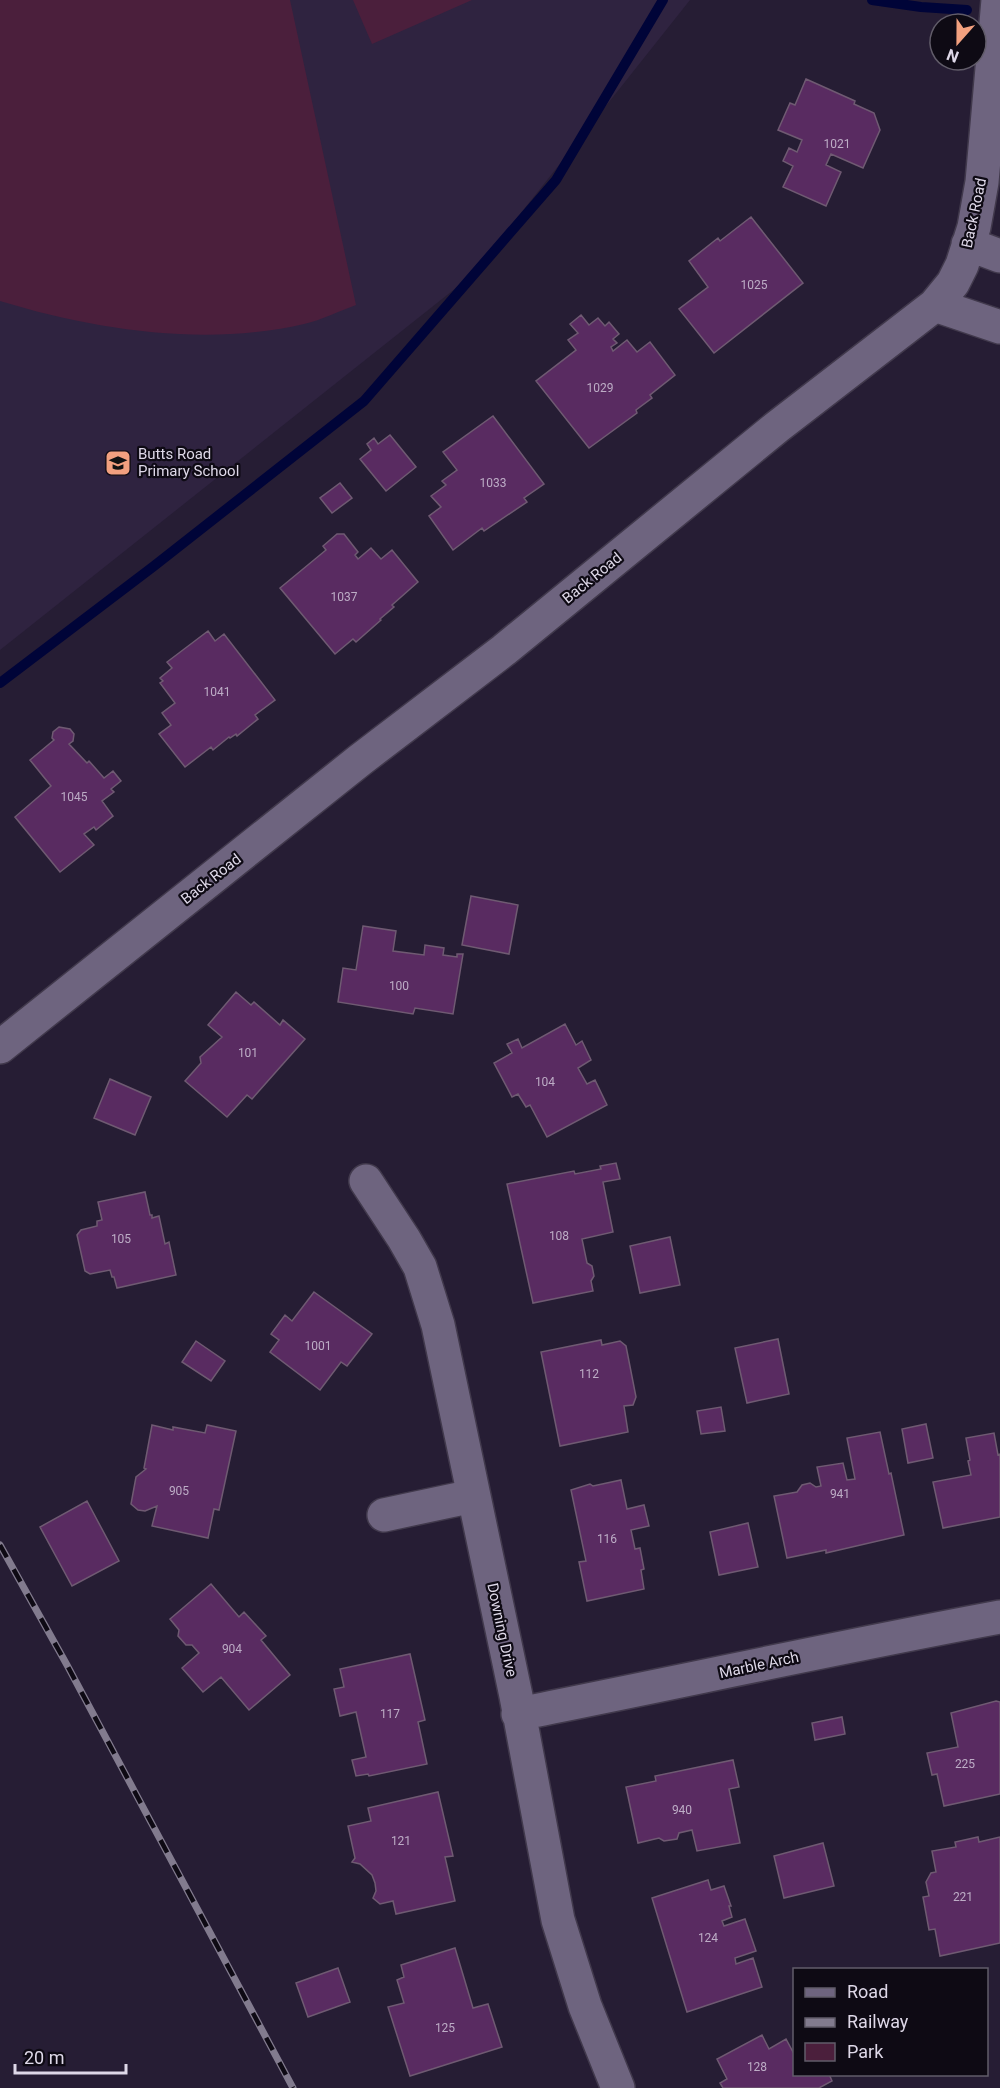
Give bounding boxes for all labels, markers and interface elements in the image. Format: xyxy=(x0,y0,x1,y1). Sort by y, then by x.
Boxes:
north arrow xyxy=(928,12,988,72)
text: N xyxy=(944,45,961,66)
house number: 1021 xyxy=(824,137,850,151)
street label: Back Road xyxy=(958,176,990,250)
house number: 1025 xyxy=(741,278,768,292)
house number: 1029 xyxy=(587,381,613,395)
place label: Butts Road Primary School xyxy=(138,445,239,480)
school or university icon: Butts Road Primary School xyxy=(103,448,133,478)
house number: 1033 xyxy=(480,476,506,490)
street label: Back Road xyxy=(559,549,625,607)
house number: 1037 xyxy=(331,590,358,604)
house number: 1041 xyxy=(204,685,230,699)
house number: 1045 xyxy=(61,790,88,804)
street label: Back Road xyxy=(177,850,245,908)
house number: 100 xyxy=(389,979,409,993)
house number: 101 xyxy=(238,1046,258,1060)
house number: 104 xyxy=(535,1075,555,1089)
house number: 108 xyxy=(549,1229,569,1243)
house number: 105 xyxy=(111,1232,131,1246)
house number: 1001 xyxy=(305,1339,331,1353)
house number: 112 xyxy=(579,1367,599,1381)
house number: 905 xyxy=(169,1484,189,1498)
house number: 941 xyxy=(830,1487,850,1501)
house number: 116 xyxy=(597,1532,617,1546)
street label: Downing Drive xyxy=(483,1581,521,1679)
house number: 904 xyxy=(222,1642,242,1656)
street label: Marble Arch xyxy=(718,1648,800,1682)
house number: 117 xyxy=(380,1707,400,1721)
house number: 225 xyxy=(955,1757,975,1771)
house number: 940 xyxy=(672,1803,692,1817)
house number: 121 xyxy=(391,1834,411,1848)
house number: 221 xyxy=(953,1890,973,1904)
house number: 124 xyxy=(698,1931,718,1945)
legend xyxy=(793,1968,988,2076)
text: Road xyxy=(847,1981,888,2002)
text: Railway xyxy=(847,2011,909,2032)
house number: 125 xyxy=(435,2021,455,2035)
scale bar xyxy=(15,2037,126,2075)
text: Park xyxy=(847,2041,884,2062)
text: 20 m xyxy=(24,2047,64,2068)
house number: 128 xyxy=(747,2060,767,2074)

